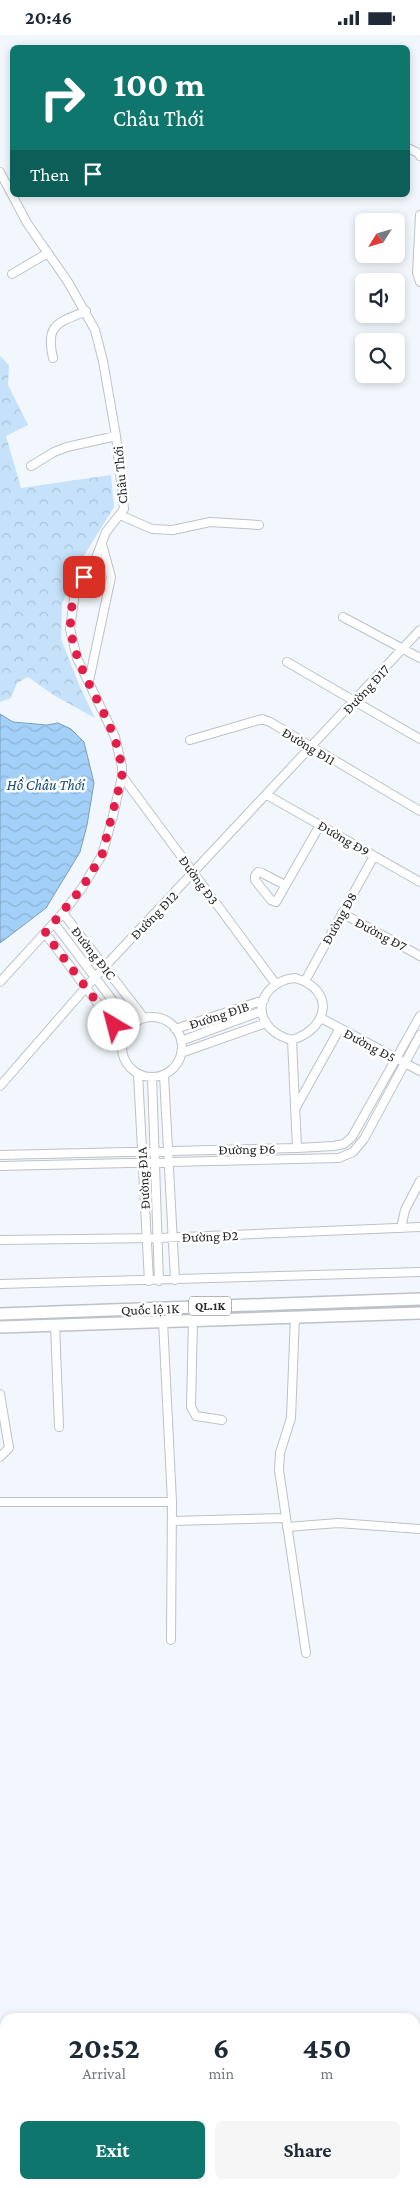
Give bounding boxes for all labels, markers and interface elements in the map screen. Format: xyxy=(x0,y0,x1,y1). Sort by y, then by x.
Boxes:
text: 20:46 xyxy=(25,7,72,28)
icon: right xyxy=(30,65,95,130)
text: 100 m xyxy=(113,65,205,104)
text: Châu Thới xyxy=(113,106,204,131)
icon: arrive xyxy=(79,160,107,188)
text: Then xyxy=(30,164,69,185)
north arrow xyxy=(355,213,405,263)
map controls xyxy=(355,213,405,383)
button: sound xyxy=(355,273,405,323)
button: search xyxy=(355,333,405,383)
street label: Châu Thới xyxy=(109,445,130,505)
pin xyxy=(63,556,105,598)
icon: arrive xyxy=(70,563,98,591)
street label: Đường Đ17 xyxy=(339,661,393,717)
street label: Đường Đ11 xyxy=(279,724,339,768)
water label: Hồ Châu Thới xyxy=(7,776,86,793)
street label: Đường Đ9 xyxy=(315,817,373,859)
street label: Đường Đ3 xyxy=(176,852,222,908)
street label: Đường Đ12 xyxy=(127,887,181,943)
street label: Đường Đ8 xyxy=(318,889,360,947)
street label: Đường Đ7 xyxy=(352,914,410,954)
street label: Đường Đ1C xyxy=(68,923,120,983)
position arrow xyxy=(87,998,139,1050)
street label: Đường Đ1B xyxy=(187,998,251,1032)
street label: Đường Đ5 xyxy=(341,1025,399,1065)
street label: Đường Đ6 xyxy=(218,1141,276,1157)
street label: Đường Đ1A xyxy=(133,1146,153,1210)
street label: Đường Đ2 xyxy=(182,1227,239,1245)
road number: QL.1K xyxy=(189,1297,231,1315)
street label: Quốc lộ 1K xyxy=(121,1300,180,1318)
text: 20:52 xyxy=(68,2031,140,2064)
text: 6 xyxy=(213,2031,229,2064)
text: 450 xyxy=(303,2031,351,2064)
text: Arrival xyxy=(82,2065,126,2082)
text: min xyxy=(208,2065,234,2082)
text: m xyxy=(321,2065,333,2082)
button: Exit xyxy=(20,2121,205,2179)
button: Share xyxy=(215,2121,400,2179)

